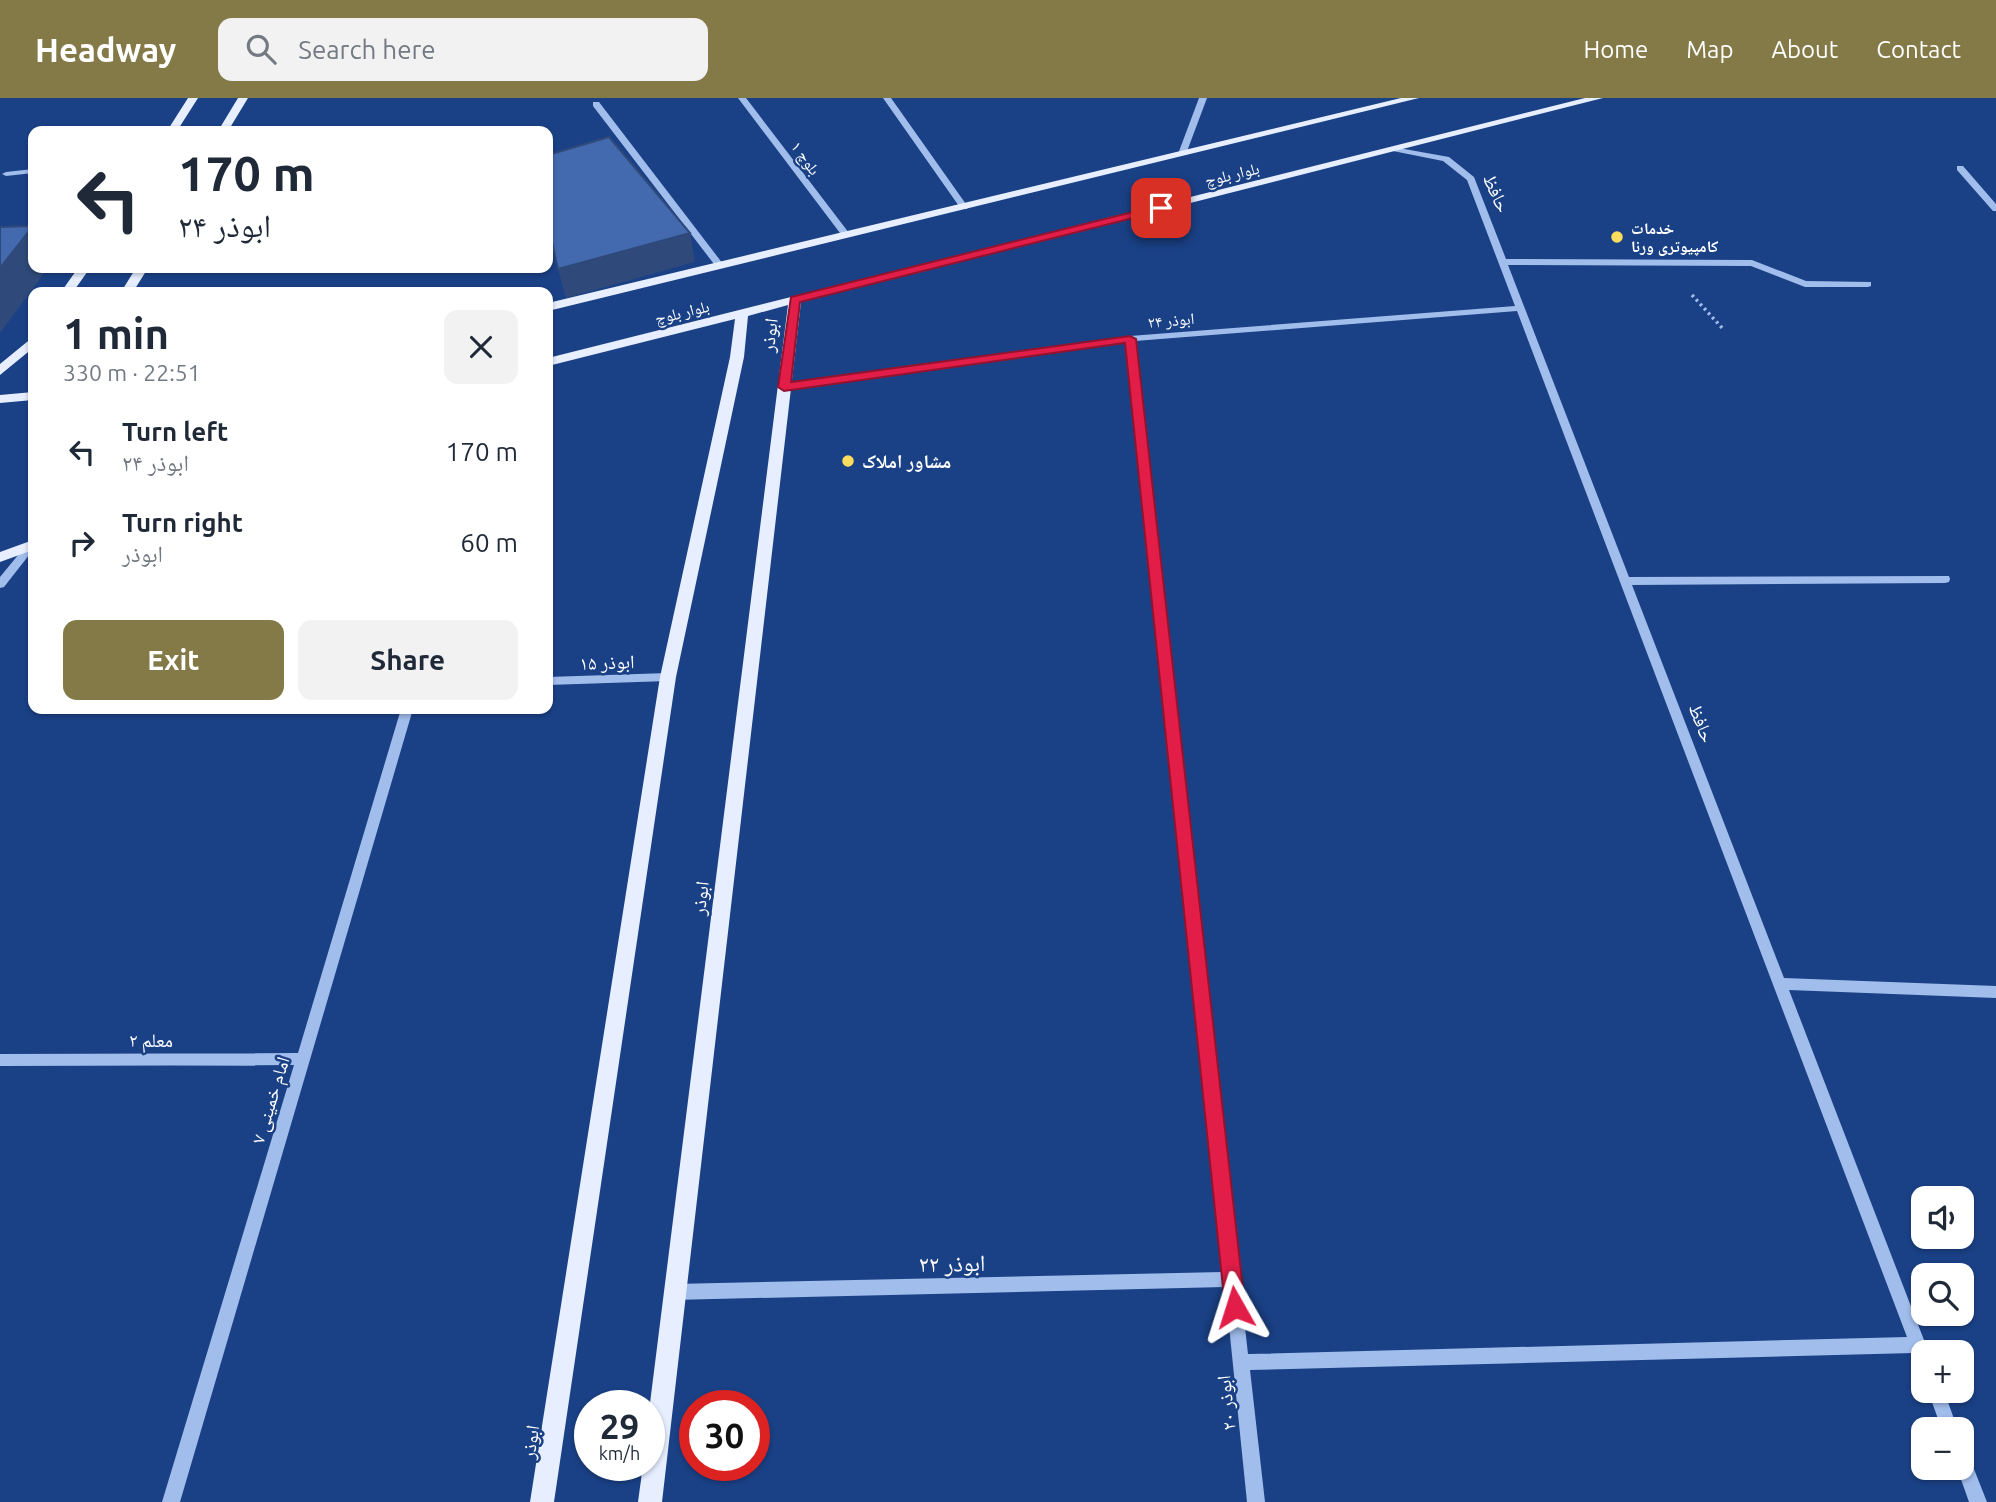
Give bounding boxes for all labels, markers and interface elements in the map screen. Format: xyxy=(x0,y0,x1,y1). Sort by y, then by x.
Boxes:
search box xyxy=(218,18,708,81)
icon: search xyxy=(242,30,280,68)
text: Headway xyxy=(35,31,176,68)
text: Search here xyxy=(298,35,436,64)
text: Home xyxy=(1583,36,1648,63)
text: Map xyxy=(1686,36,1733,63)
text: About xyxy=(1771,36,1838,63)
text: Contact xyxy=(1876,36,1961,63)
street label: بلوچ ۱ xyxy=(786,138,824,179)
text: 170 m xyxy=(178,145,315,200)
icon: left xyxy=(63,154,154,245)
street label: بلوار بلوچ xyxy=(1203,159,1262,191)
street label: حافظ xyxy=(1479,170,1515,216)
pin xyxy=(1131,178,1191,238)
icon: arrive xyxy=(1142,189,1180,227)
text: ابوذر ۲۴ xyxy=(178,207,271,243)
place label: خدمات کامپیوتری ورنا xyxy=(1631,219,1718,256)
marker: خدمات کامپیوتری ورنا xyxy=(1609,229,1625,245)
street label: بلوار بلوچ xyxy=(653,297,712,329)
street label: ابوذر ۲۴ xyxy=(1147,309,1195,332)
text: 1 min xyxy=(63,310,169,357)
button: close xyxy=(444,310,518,384)
street label: ابوذر xyxy=(756,317,783,354)
text: 330 m · 22:51 xyxy=(63,360,201,385)
text: Turn left xyxy=(122,417,228,446)
icon: left xyxy=(63,433,101,471)
text: 170 m xyxy=(446,437,518,466)
text: ابوذر ۲۴ xyxy=(122,450,189,475)
place label: مشاور املاک xyxy=(862,450,951,472)
marker: مشاور املاک xyxy=(840,453,856,469)
text: Turn right xyxy=(122,508,243,537)
icon: right xyxy=(63,524,101,562)
text: 60 m xyxy=(460,528,518,557)
text: ابوذر xyxy=(122,541,163,566)
button: Exit xyxy=(63,620,284,700)
button: Share xyxy=(298,620,518,700)
street label: ابوذر ۱۵ xyxy=(579,650,635,675)
street label: حافظ xyxy=(1685,701,1719,745)
street label: ابوذر xyxy=(687,880,714,917)
street label: معلم ۲ xyxy=(129,1029,173,1053)
street label: امام خمینی ۷ xyxy=(246,1054,297,1147)
map controls xyxy=(1911,1186,1974,1480)
button: sound xyxy=(1911,1186,1974,1249)
street label: ابوذر ۲۲ xyxy=(918,1250,986,1278)
button: search xyxy=(1911,1263,1974,1326)
position arrow xyxy=(1198,1270,1272,1344)
button: + xyxy=(1911,1340,1974,1403)
street label: ابوذر ۲۰ xyxy=(1212,1374,1241,1432)
speed limit sign: 30 xyxy=(679,1390,770,1481)
text: 29 xyxy=(600,1406,639,1446)
button: − xyxy=(1911,1417,1974,1480)
street label: ابوذر xyxy=(516,1424,544,1462)
text: km/h xyxy=(599,1443,640,1463)

